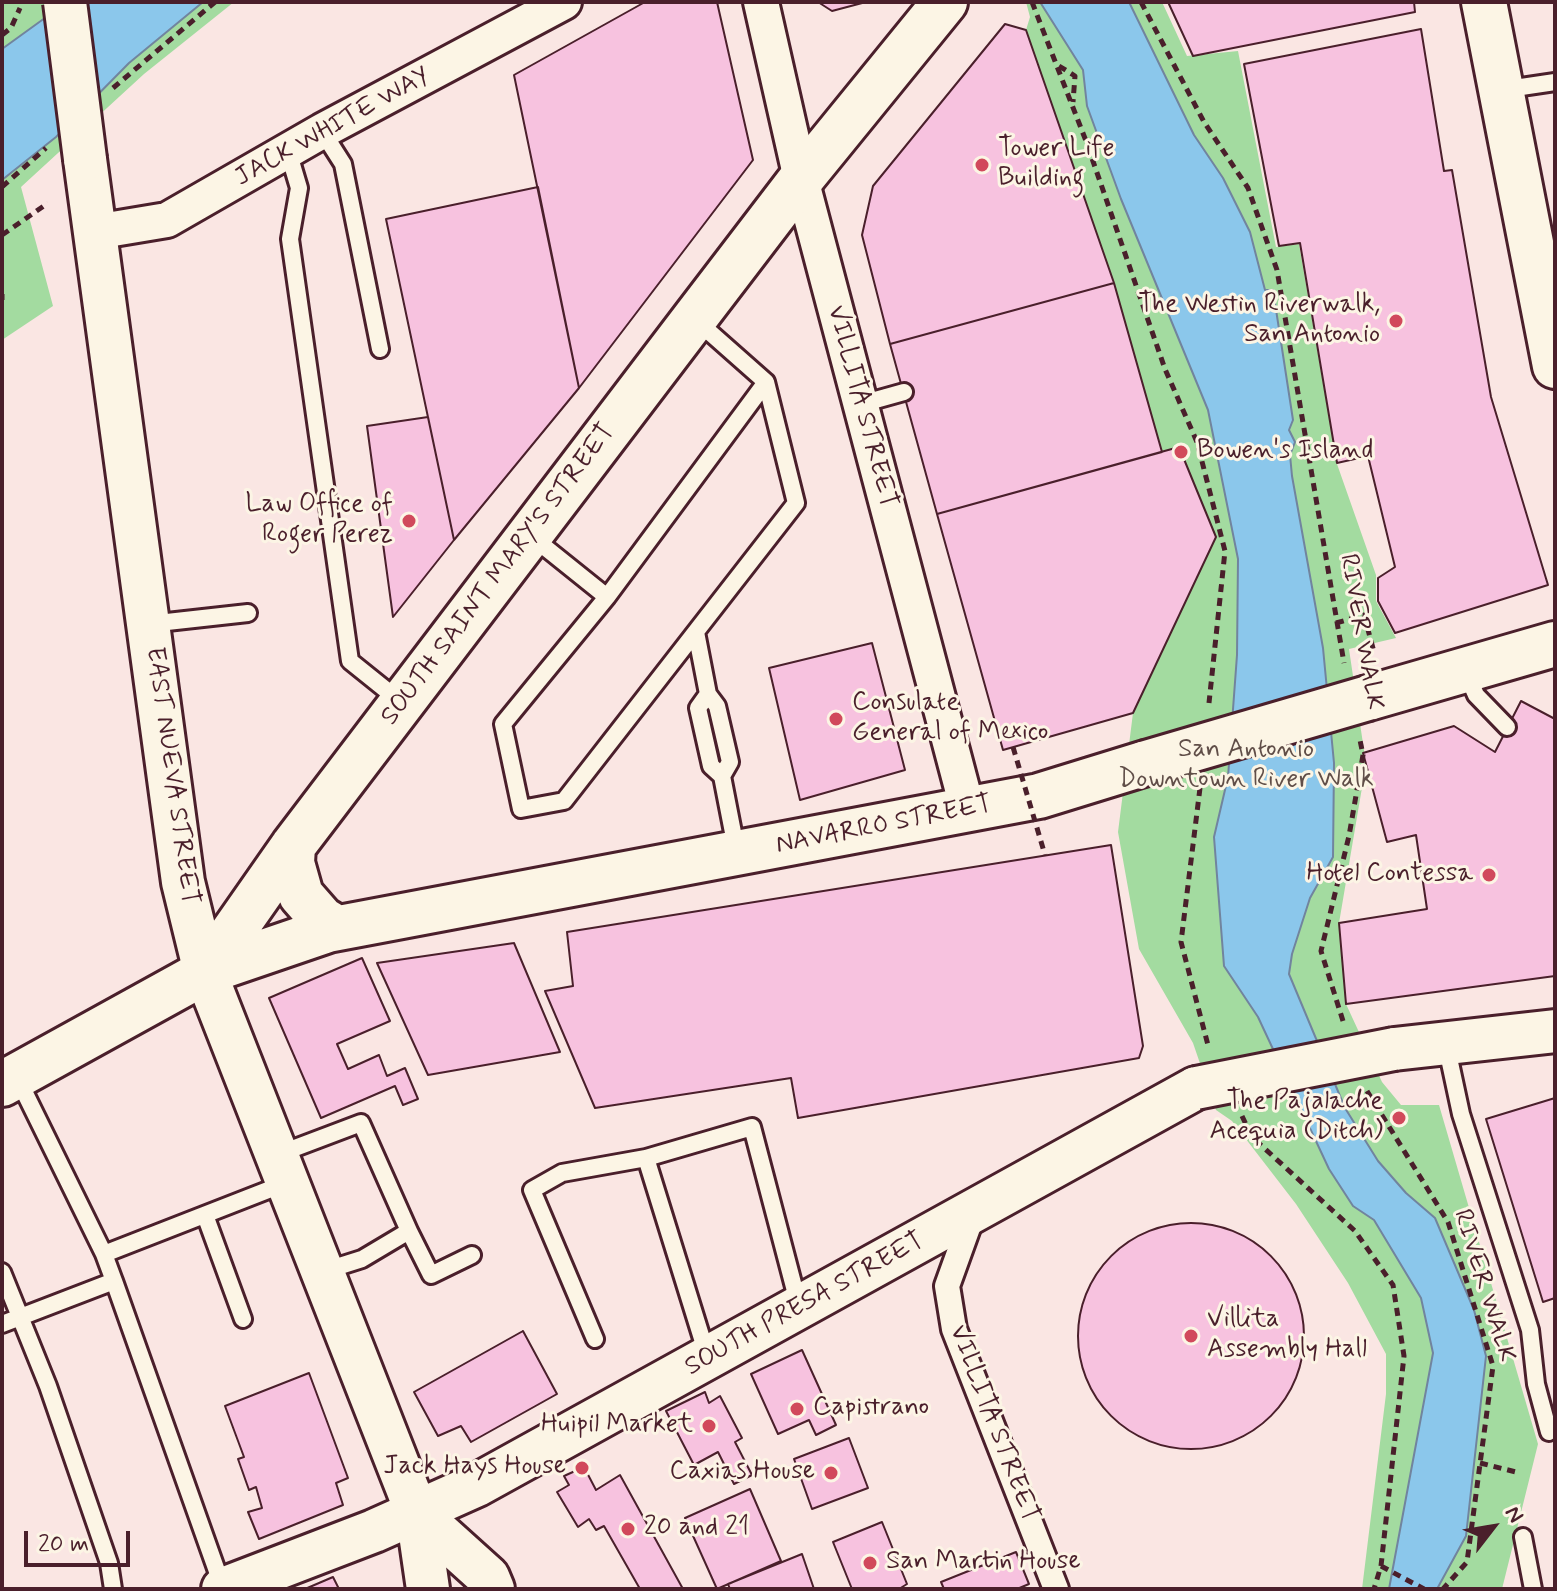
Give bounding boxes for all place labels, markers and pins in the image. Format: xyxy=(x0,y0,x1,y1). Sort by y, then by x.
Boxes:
place label: Tower Life Building xyxy=(998,134,1114,196)
marker: Tower Life Building xyxy=(973,156,991,174)
place label: The Westin Riverwalk, San Antonio xyxy=(1138,290,1380,352)
marker: The Westin Riverwalk, San Antonio xyxy=(1387,312,1405,330)
place label: Bowen's Island xyxy=(1197,436,1373,468)
marker: Bowen's Island xyxy=(1172,443,1190,461)
place label: Law Office of Roger Perez xyxy=(245,490,393,552)
marker: Law Office of Roger Perez xyxy=(400,512,418,530)
place label: Consulate General of Mexico xyxy=(852,688,1048,750)
marker: Consulate General of Mexico xyxy=(827,710,845,728)
place label: Hotel Contessa xyxy=(1306,859,1473,891)
marker: Hotel Contessa xyxy=(1480,866,1498,884)
place label: The Pajalache Acequia (Ditch) xyxy=(1209,1087,1383,1148)
marker: The Pajalache Acequia (Ditch) xyxy=(1390,1109,1408,1127)
place label: Villita Assembly Hall xyxy=(1207,1305,1367,1366)
marker: Villita Assembly Hall xyxy=(1182,1327,1200,1345)
place label: Capistrano xyxy=(813,1393,929,1425)
marker: Capistrano xyxy=(788,1400,806,1418)
place label: Huipil Market xyxy=(541,1410,693,1442)
marker: Huipil Market xyxy=(700,1417,718,1435)
place label: Jack Hays House xyxy=(383,1452,566,1484)
place label: Caxias House xyxy=(670,1457,815,1489)
marker: Jack Hays House xyxy=(573,1459,591,1477)
marker: Caxias House xyxy=(822,1464,840,1482)
place label: 20 and 21 xyxy=(644,1513,749,1545)
marker: 20 and 21 xyxy=(619,1520,637,1538)
place label: San Martin House xyxy=(886,1547,1081,1579)
marker: San Martin House xyxy=(861,1554,879,1572)

